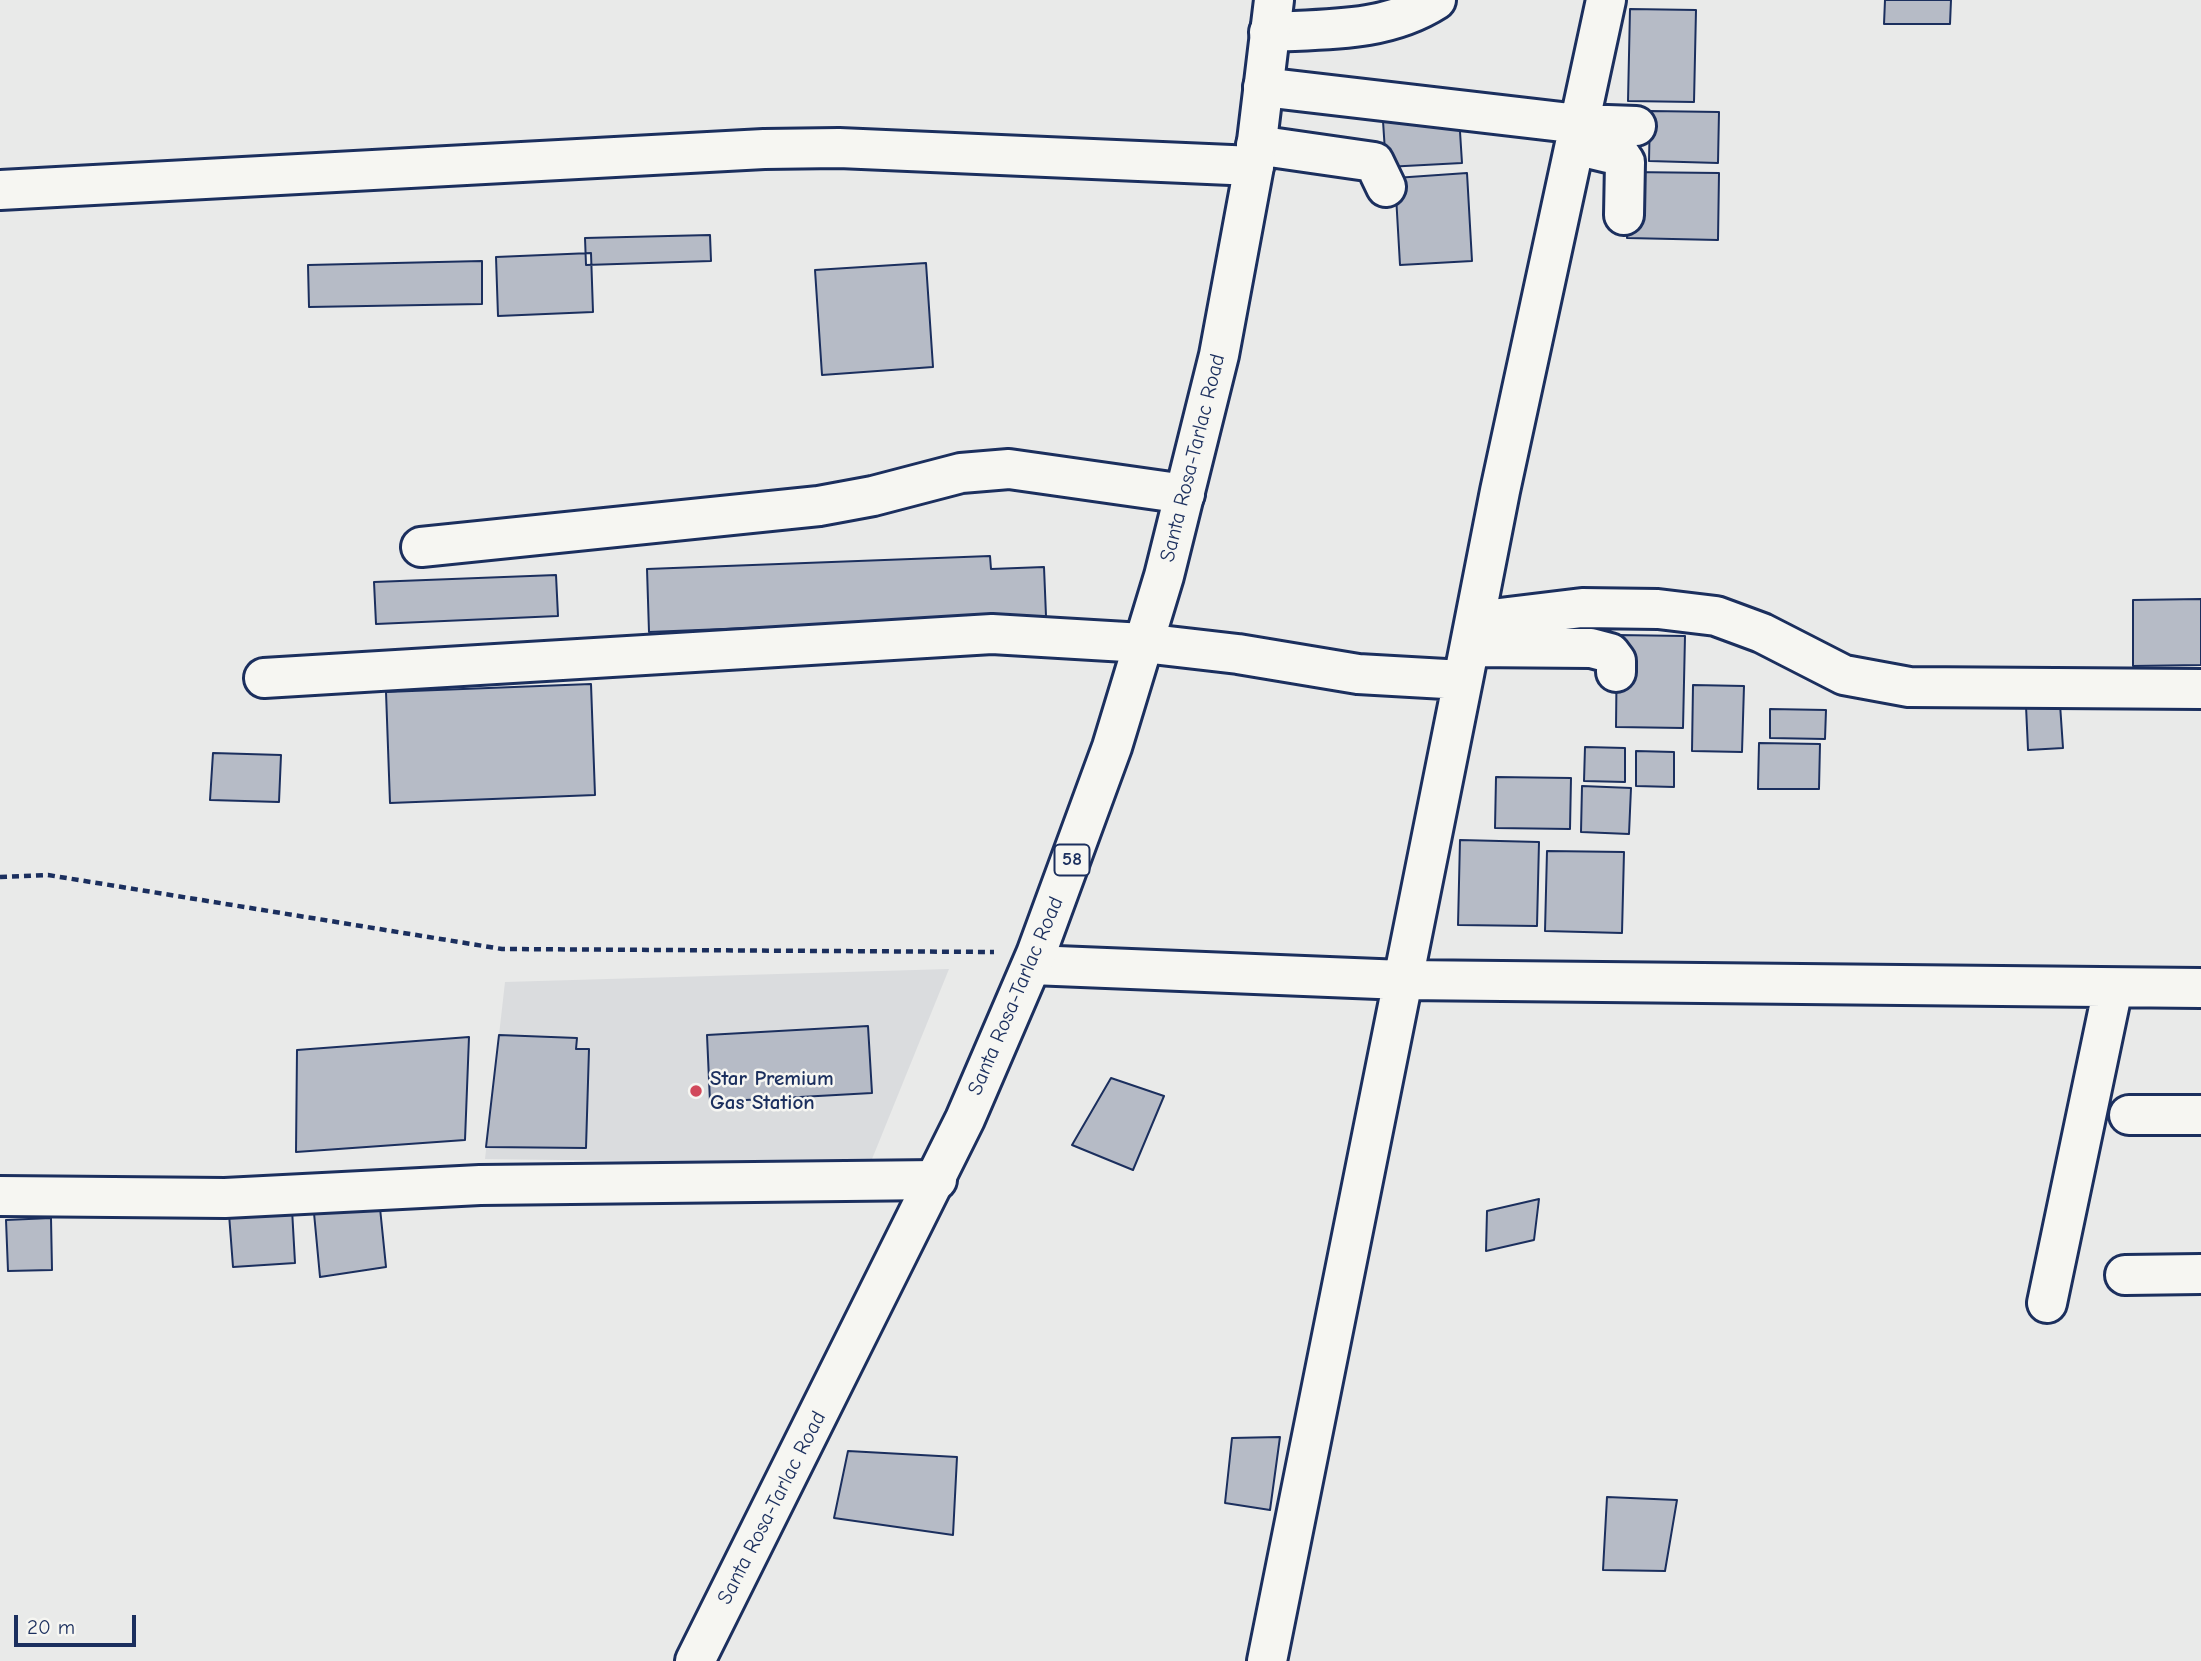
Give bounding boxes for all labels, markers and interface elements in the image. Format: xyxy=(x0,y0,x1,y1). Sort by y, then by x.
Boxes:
street label: Santa Rosa-Tarlac Road xyxy=(1155,351,1231,565)
road number: 58 xyxy=(1054,845,1090,876)
street label: Santa Rosa-Tarlac Road xyxy=(963,893,1069,1099)
place label: Star Premium Gas Station xyxy=(710,1066,834,1116)
marker: Star Premium Gas Station xyxy=(688,1083,704,1099)
street label: Santa Rosa-Tarlac Road xyxy=(712,1407,832,1609)
scale bar xyxy=(18,1602,140,1646)
text: 20 m xyxy=(27,1615,75,1639)

